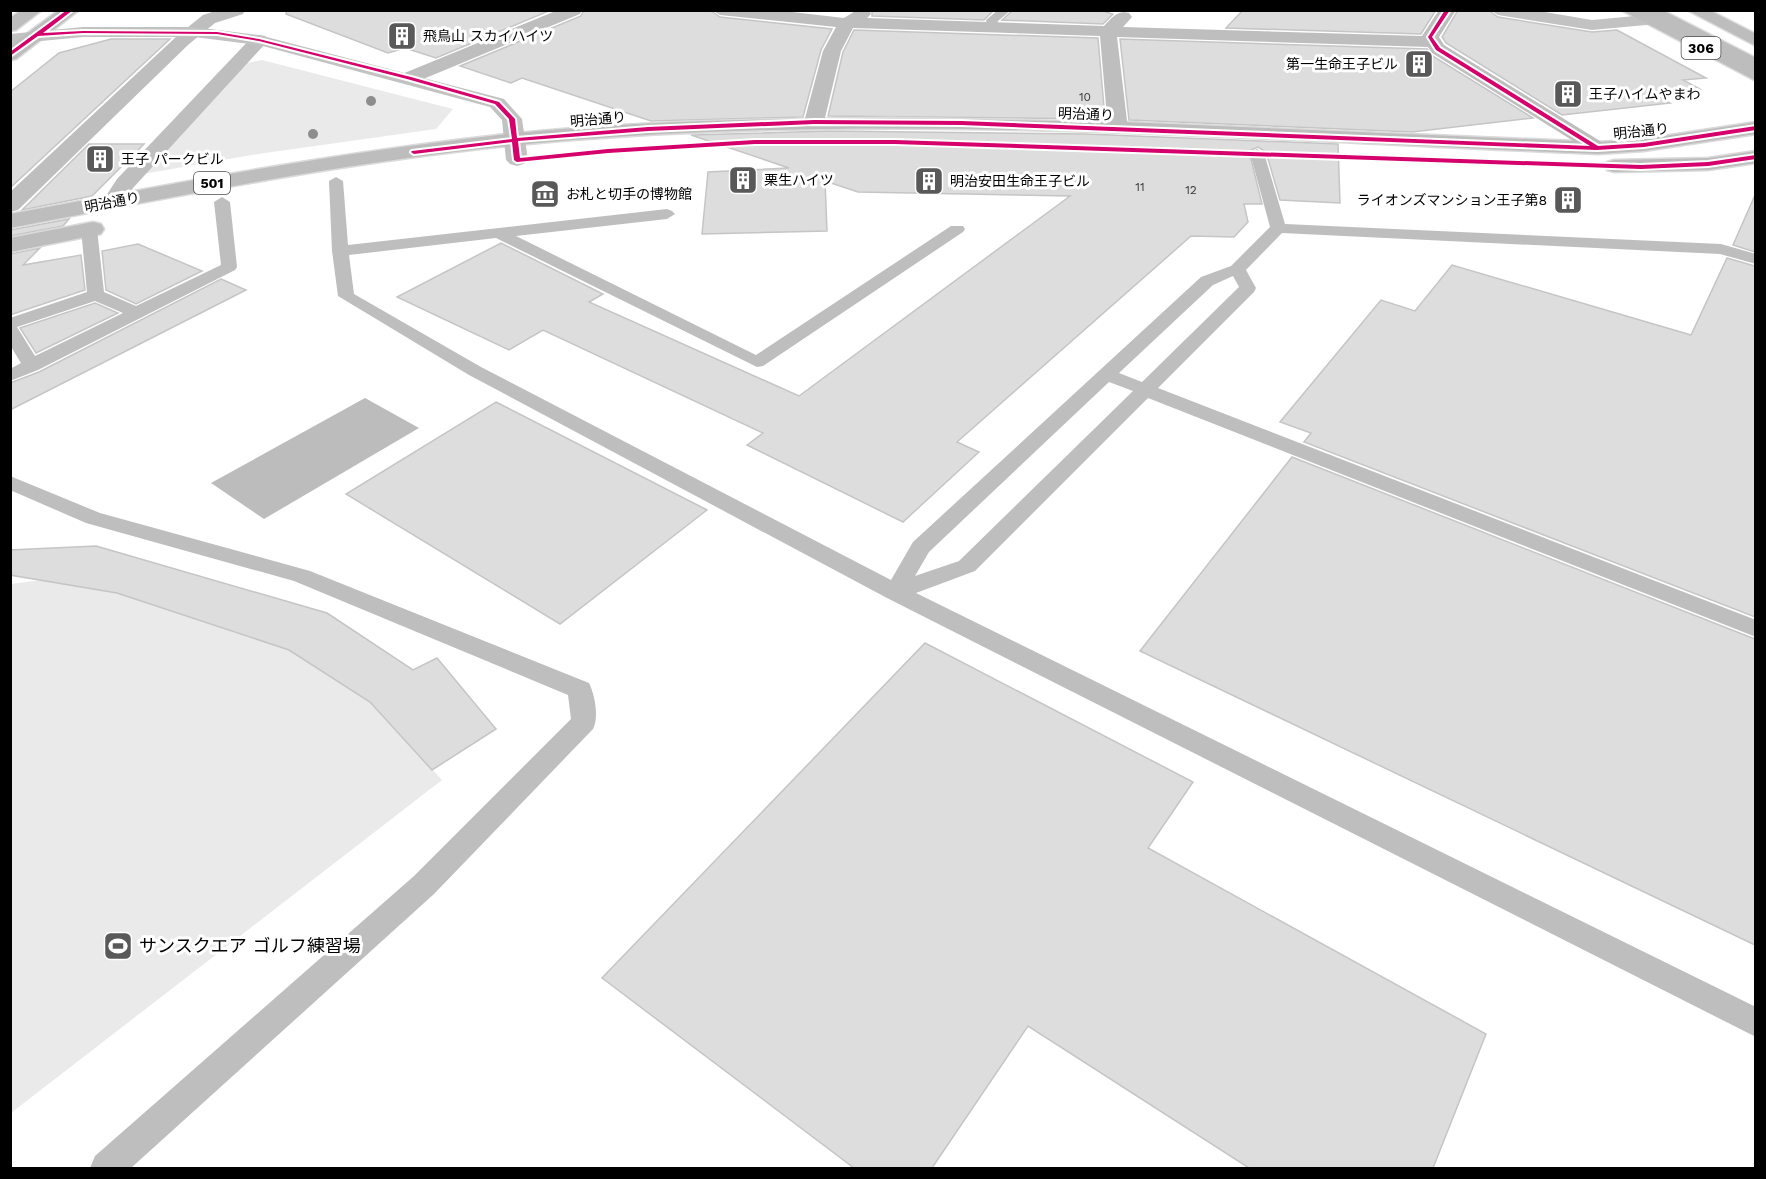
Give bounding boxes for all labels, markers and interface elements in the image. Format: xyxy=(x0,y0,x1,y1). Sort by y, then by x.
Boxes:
building icon: 飛鳥山 スカイハイツ xyxy=(386,20,418,52)
place label: 飛鳥山 スカイハイツ xyxy=(423,28,553,44)
road number: 306 xyxy=(1682,37,1720,59)
building icon: 第一生命王子ビル xyxy=(1403,48,1435,80)
place label: 第一生命王子ビル xyxy=(1286,56,1398,72)
building icon: 王子ハイムやまわ xyxy=(1552,78,1584,110)
place label: 王子ハイムやまわ xyxy=(1589,86,1700,102)
house number: 10 xyxy=(1079,90,1091,104)
street label: 明治通り xyxy=(1058,105,1114,123)
street label: 明治通り xyxy=(569,109,627,129)
street label: 明治通り xyxy=(1612,120,1670,142)
building icon: 王子 パークビル xyxy=(84,143,116,175)
place label: 王子 パークビル xyxy=(121,151,224,167)
building icon: 栗生ハイツ xyxy=(727,164,759,196)
building icon: 明治安田生命王子ビル xyxy=(913,165,945,197)
road number: 501 xyxy=(194,172,230,194)
place label: 栗生ハイツ xyxy=(764,172,834,188)
place label: 明治安田生命王子ビル xyxy=(950,173,1090,189)
museum icon: お札と切手の博物館 xyxy=(529,178,561,210)
house number: 11 xyxy=(1135,180,1145,194)
house number: 12 xyxy=(1185,183,1197,197)
building icon: ライオンズマンション王子第8 xyxy=(1552,184,1584,216)
place label: お札と切手の博物館 xyxy=(566,186,692,202)
street label: 明治通り xyxy=(83,189,141,215)
place label: ライオンズマンション王子第8 xyxy=(1357,192,1547,208)
sports icon: サンスクエア ゴルフ練習場 xyxy=(102,930,134,962)
place label: サンスクエア ゴルフ練習場 xyxy=(139,935,361,956)

